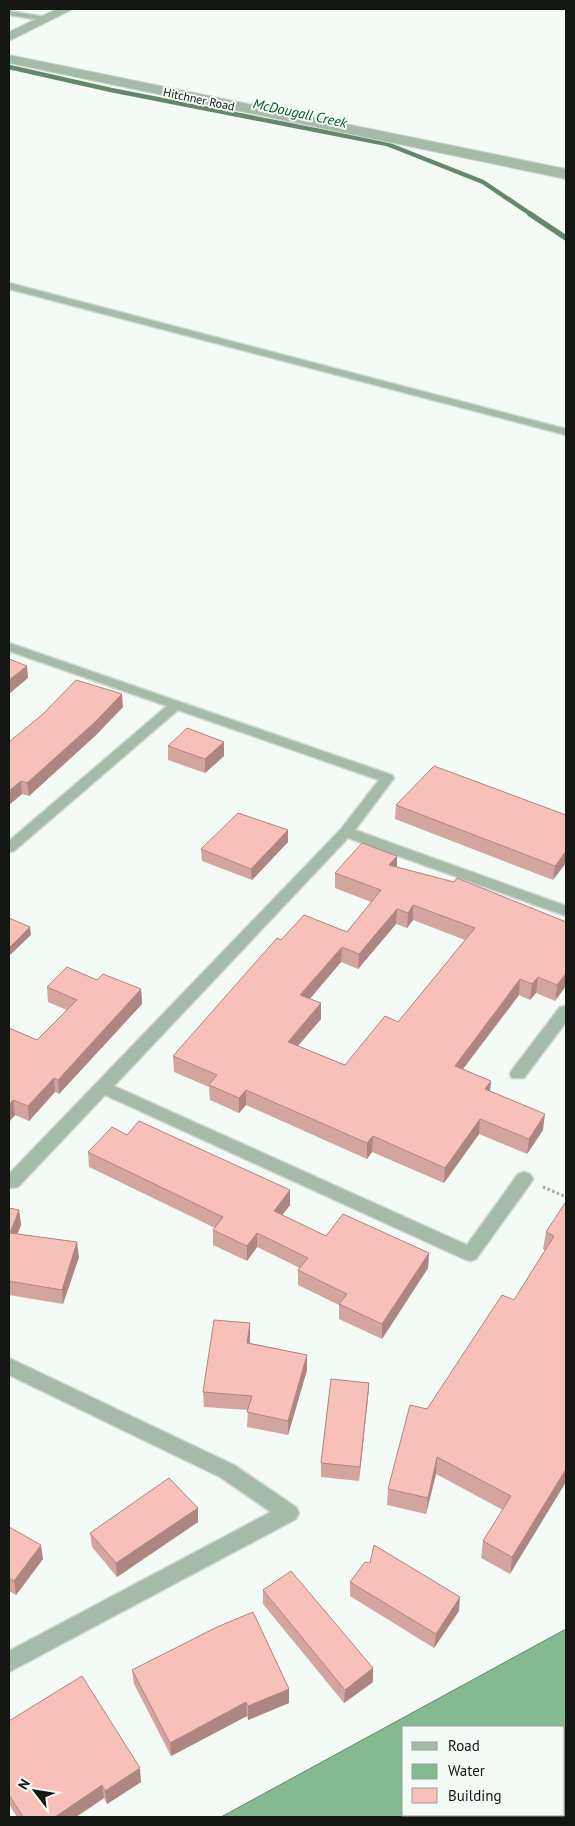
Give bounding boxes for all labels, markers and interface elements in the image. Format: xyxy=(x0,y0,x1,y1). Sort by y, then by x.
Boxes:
street label: Hitchner Road xyxy=(162,84,236,114)
water label: McDougall Creek xyxy=(251,94,349,132)
legend xyxy=(402,1726,565,1816)
text: Road xyxy=(448,1736,480,1755)
text: Water xyxy=(448,1761,485,1780)
north arrow xyxy=(10,1766,60,1816)
text: N xyxy=(14,1776,34,1793)
text: Building xyxy=(448,1786,502,1805)

